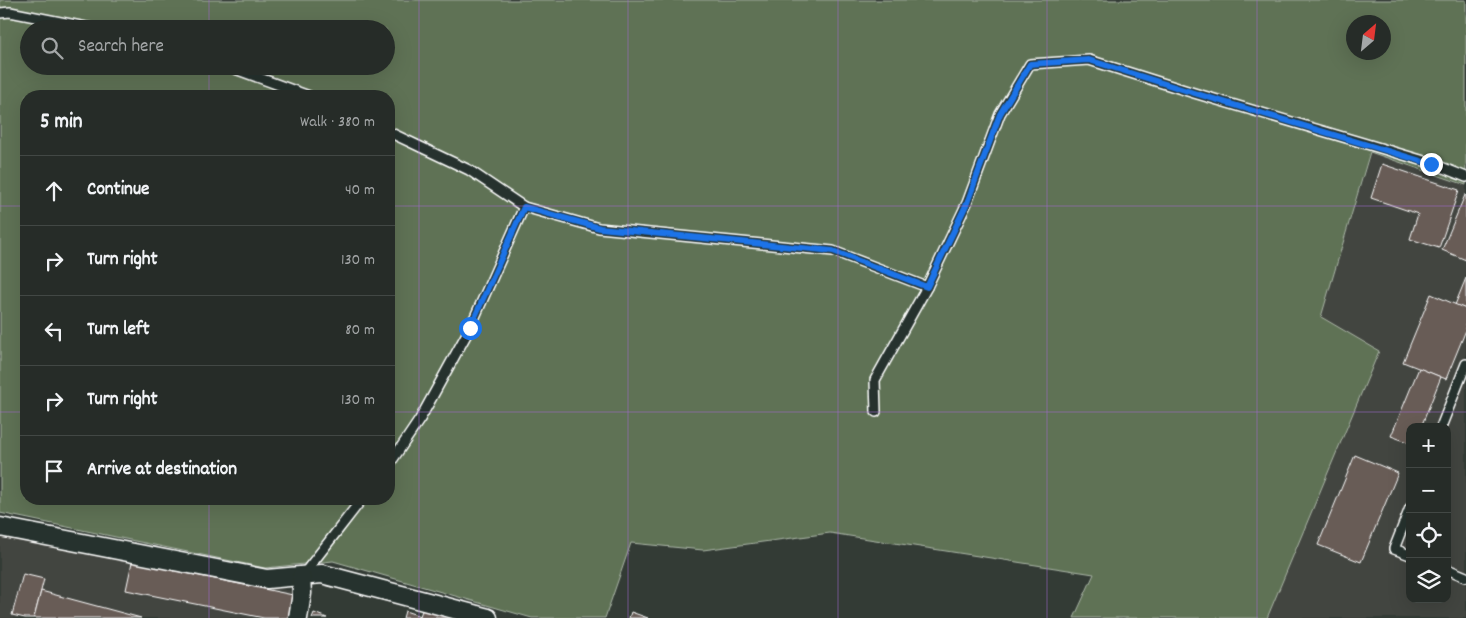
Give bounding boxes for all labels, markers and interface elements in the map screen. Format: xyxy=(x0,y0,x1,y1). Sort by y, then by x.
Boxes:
north arrow xyxy=(1346,15,1391,60)
search box xyxy=(20,20,395,75)
icon: search xyxy=(38,34,66,62)
text: Search here xyxy=(78,34,164,61)
text: 5 min xyxy=(40,108,83,138)
text: Walk · 380 m xyxy=(300,111,375,134)
route end xyxy=(1420,153,1443,176)
icon: ahead xyxy=(40,177,68,205)
text: Continue xyxy=(87,177,149,204)
text: 40 m xyxy=(345,179,375,202)
icon: right xyxy=(40,247,68,275)
text: Turn right xyxy=(87,247,158,274)
text: 130 m xyxy=(341,249,375,272)
icon: left xyxy=(40,317,68,345)
text: Turn left xyxy=(87,317,150,344)
route start xyxy=(459,317,482,340)
text: 80 m xyxy=(345,319,375,342)
icon: right xyxy=(40,387,68,415)
text: Turn right xyxy=(87,387,158,414)
text: 130 m xyxy=(341,389,375,412)
map controls xyxy=(1406,423,1451,603)
button: + xyxy=(1406,423,1451,468)
icon: arrive xyxy=(40,457,68,485)
text: Arrive at destination xyxy=(87,457,237,484)
button: − xyxy=(1406,468,1451,513)
button: locate xyxy=(1406,513,1451,558)
button: layers xyxy=(1406,558,1451,603)

